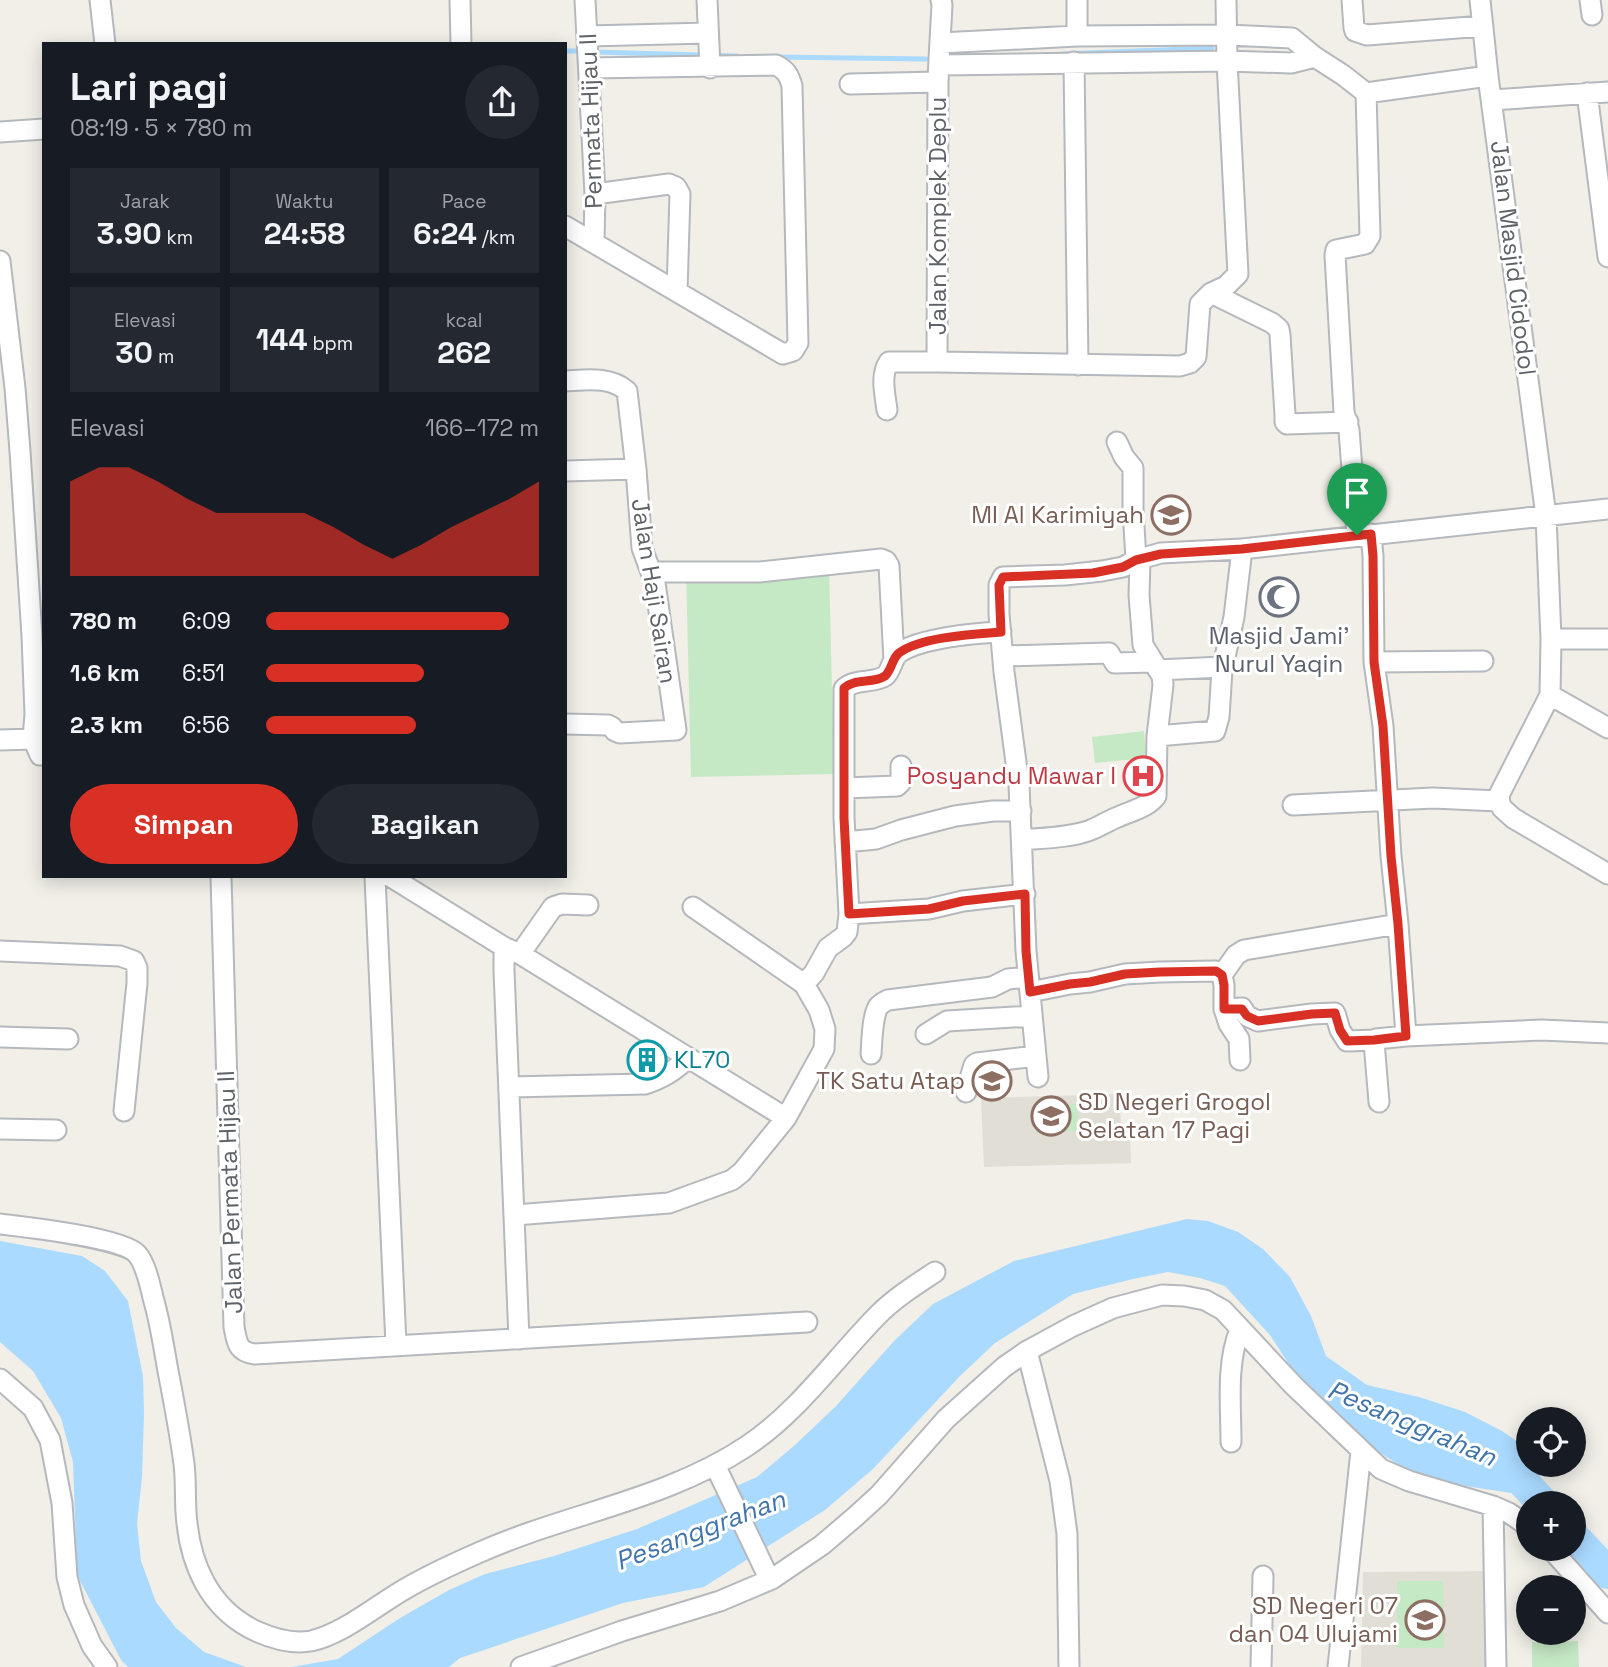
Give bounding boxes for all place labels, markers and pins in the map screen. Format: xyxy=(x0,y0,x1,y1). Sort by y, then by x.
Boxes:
pin xyxy=(1327,463,1387,535)
school or university icon: MI Al Karimiyah xyxy=(1150,494,1192,536)
place label: MI Al Karimiyah xyxy=(971,499,1144,530)
mosque icon: Masjid Jami' Nurul Yaqin xyxy=(1258,576,1300,618)
place label: Masjid Jami' Nurul Yaqin xyxy=(1209,620,1349,679)
hospital icon: Posyandu Mawar I xyxy=(1122,755,1164,797)
place label: Posyandu Mawar I xyxy=(907,760,1116,791)
building icon: KL70 xyxy=(626,1039,668,1081)
place label: KL70 xyxy=(674,1044,730,1075)
school or university icon: TK Satu Atap xyxy=(971,1060,1013,1102)
place label: TK Satu Atap xyxy=(816,1065,965,1096)
place label: SD Negeri Grogol Selatan 17 Pagi xyxy=(1078,1086,1271,1145)
school or university icon: SD Negeri Grogol Selatan 17 Pagi xyxy=(1030,1095,1072,1137)
place label: SD Negeri 07 dan 04 Ulujami xyxy=(1229,1590,1398,1649)
school or university icon: SD Negeri 07 dan 04 Ulujami xyxy=(1404,1599,1446,1641)

